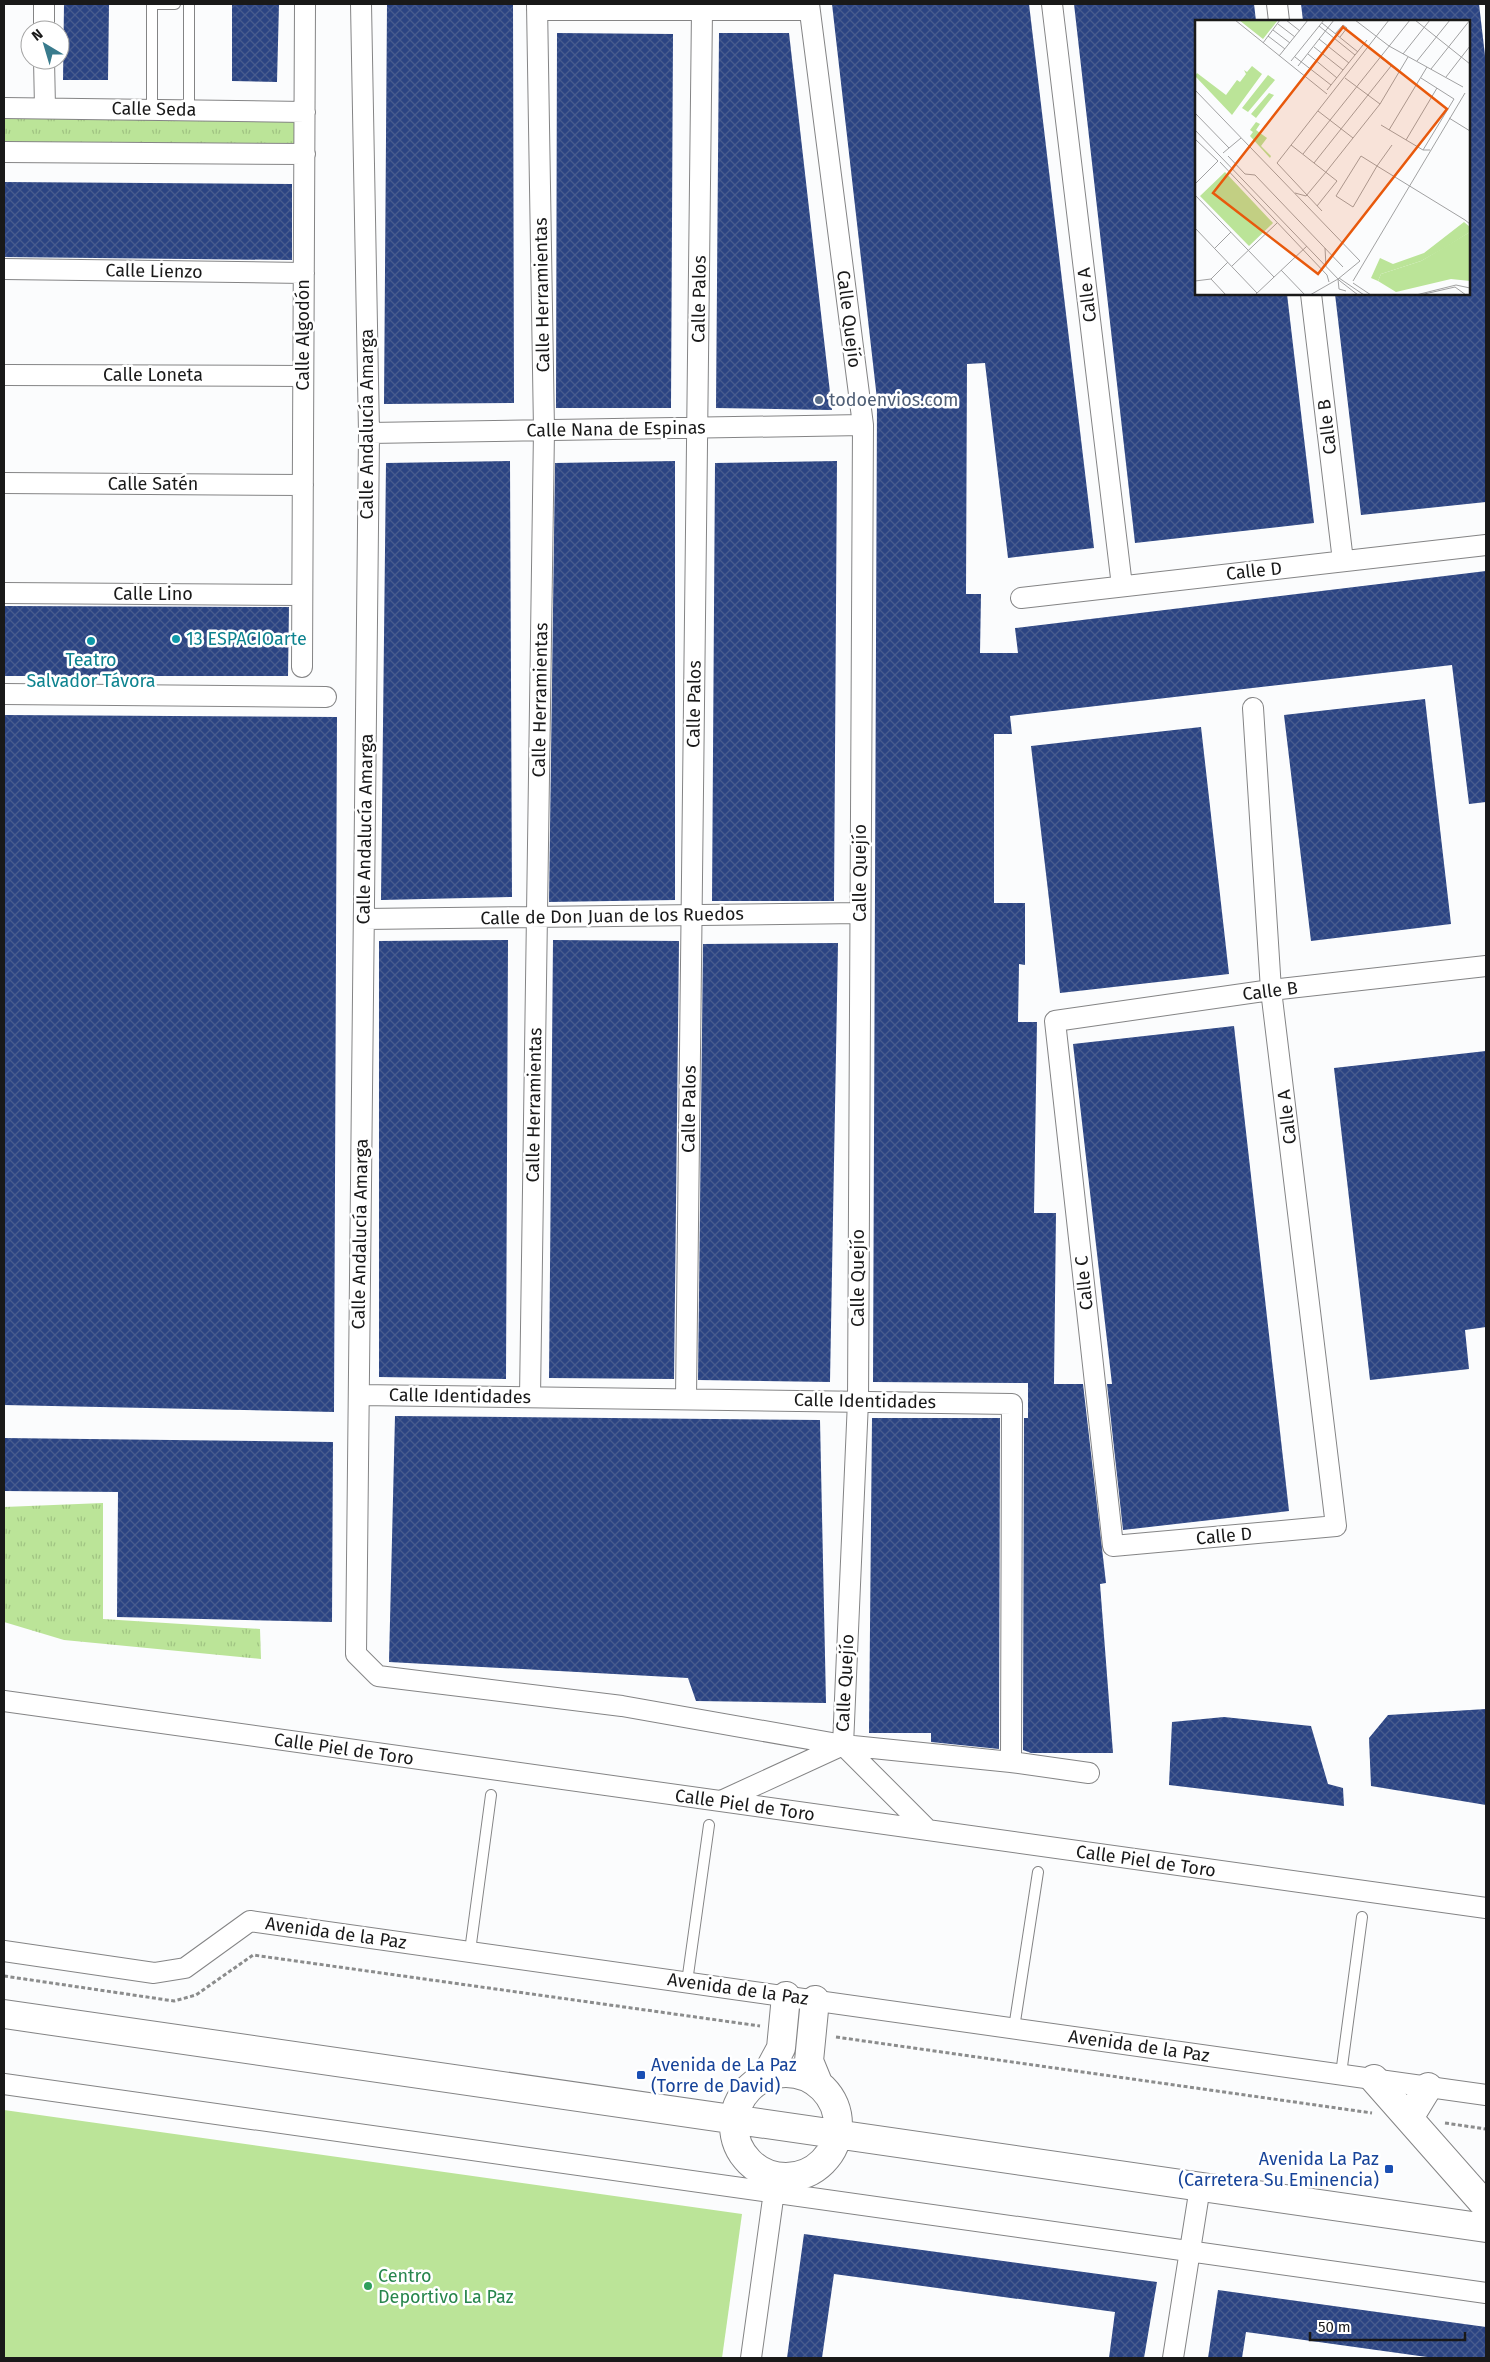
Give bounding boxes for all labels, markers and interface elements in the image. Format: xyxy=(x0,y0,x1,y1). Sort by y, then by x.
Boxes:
north arrow xyxy=(20,20,70,70)
inset map xyxy=(1195,20,1470,295)
text: N xyxy=(28,26,46,45)
street label: Calle Seda xyxy=(111,97,197,121)
street label: Calle Herramientas xyxy=(530,217,554,373)
street label: Calle Palos xyxy=(687,255,711,343)
street label: Calle Lienzo xyxy=(105,259,203,283)
street label: Calle A xyxy=(1073,266,1101,324)
street label: Calle Quejío xyxy=(832,269,866,369)
street label: Calle Algodón xyxy=(292,279,314,391)
street label: Calle Andalucía Amarga xyxy=(356,329,378,519)
street label: Calle Loneta xyxy=(103,364,203,386)
place label: todoenvios.com xyxy=(829,389,958,411)
marker: todoenvios.com xyxy=(813,394,825,406)
street label: Calle B xyxy=(1313,398,1341,456)
street label: Calle Nana de Espinas xyxy=(526,416,706,442)
street label: Calle Satén xyxy=(108,473,198,495)
street label: Calle D xyxy=(1225,557,1283,585)
street label: Calle Lino xyxy=(113,583,193,605)
street label: Calle Herramientas xyxy=(528,622,552,778)
place label: 13 ESPACIOarte xyxy=(186,628,307,650)
marker: 13 ESPACIOarte xyxy=(170,633,182,645)
marker: Teatro Salvador Távora xyxy=(85,635,97,647)
place label: Teatro Salvador Távora xyxy=(26,649,156,692)
street label: Calle Palos xyxy=(682,660,706,748)
street label: Calle Andalucía Amarga xyxy=(352,733,378,925)
street label: Calle Quejío xyxy=(849,824,871,922)
street label: Calle de Don Juan de los Ruedos xyxy=(480,903,744,929)
street label: Calle B xyxy=(1241,977,1299,1005)
street label: Calle Herramientas xyxy=(522,1027,546,1183)
street label: Calle Palos xyxy=(677,1065,701,1153)
street label: Calle A xyxy=(1273,1088,1301,1146)
street label: Calle Andalucía Amarga xyxy=(347,1138,373,1330)
street label: Calle Quejío xyxy=(847,1229,869,1327)
street label: Calle C xyxy=(1070,1255,1098,1311)
street label: Calle Identidades xyxy=(389,1384,531,1408)
street label: Calle Identidades xyxy=(794,1389,936,1413)
street label: Calle D xyxy=(1195,1523,1253,1549)
street label: Calle Quejío xyxy=(831,1633,859,1733)
street label: Calle Piel de Toro xyxy=(273,1728,415,1770)
street label: Calle Piel de Toro xyxy=(674,1784,816,1826)
street label: Calle Piel de Toro xyxy=(1075,1840,1217,1882)
street label: Avenida de la Paz xyxy=(264,1912,408,1954)
street label: Avenida de la Paz xyxy=(666,1968,810,2010)
street label: Avenida de la Paz xyxy=(1067,2025,1211,2067)
place label: Avenida de La Paz (Torre de David) xyxy=(651,2054,797,2097)
marker: Avenida de La Paz (Torre de David) xyxy=(635,2069,647,2081)
place label: Avenida La Paz (Carretera Su Eminencia) xyxy=(1178,2148,1379,2191)
marker: Avenida La Paz (Carretera Su Eminencia) xyxy=(1383,2163,1395,2175)
place label: Centro Deportivo La Paz xyxy=(378,2265,514,2308)
marker: Centro Deportivo La Paz xyxy=(362,2280,374,2292)
scale bar xyxy=(1310,2310,1465,2342)
text: 50 m xyxy=(1318,2318,1351,2336)

